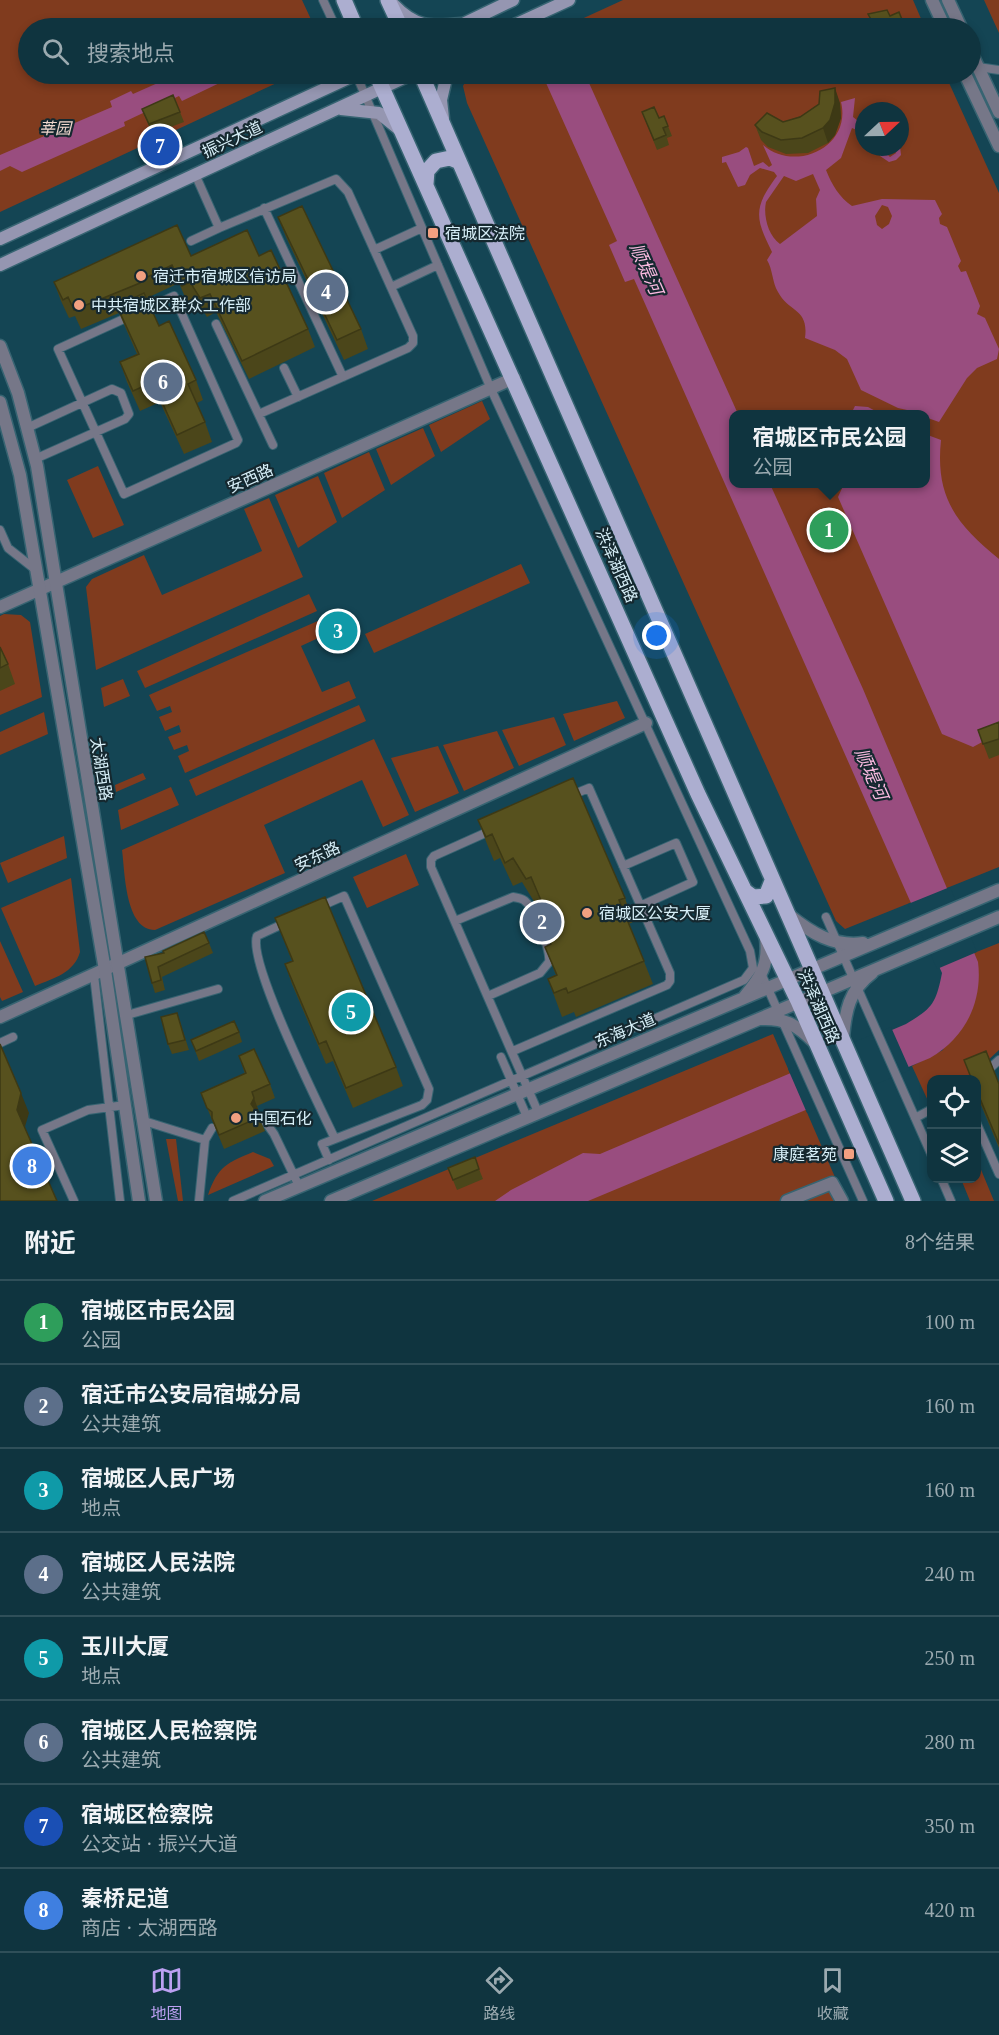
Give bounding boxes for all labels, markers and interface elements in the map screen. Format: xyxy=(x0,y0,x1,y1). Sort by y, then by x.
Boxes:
search box xyxy=(18,18,981,84)
icon: search xyxy=(39,35,72,68)
text: 搜索地点 xyxy=(87,41,175,66)
north arrow xyxy=(855,102,909,156)
street label: 振兴大道 xyxy=(200,118,265,161)
park label: 莘园 xyxy=(39,120,73,137)
pin: 7 xyxy=(140,124,180,168)
place label: 宿城区法院 xyxy=(445,225,525,242)
marker: 宿城区法院 xyxy=(426,226,440,240)
water label: 顺堤河 xyxy=(626,240,667,300)
place label: 宿迁市宿城区信访局 xyxy=(153,268,297,285)
marker: 宿迁市宿城区信访局 xyxy=(134,269,148,283)
pin: 4 xyxy=(306,270,346,314)
place label: 中共宿城区群众工作部 xyxy=(91,297,251,314)
marker: 中共宿城区群众工作部 xyxy=(72,298,86,312)
pin: 6 xyxy=(144,360,182,404)
popup xyxy=(729,410,930,488)
text: 宿城区市民公园 xyxy=(752,425,907,450)
text: 公园 xyxy=(752,456,792,478)
street label: 安西路 xyxy=(225,461,276,496)
pin: 1 xyxy=(810,508,848,552)
street label: 洪泽湖西路 xyxy=(593,525,641,605)
pin: 3 xyxy=(318,608,358,654)
your location xyxy=(642,621,671,650)
street label: 太湖西路 xyxy=(88,736,115,802)
water label: 顺堤河 xyxy=(851,745,892,805)
street label: 安东路 xyxy=(292,839,343,874)
pin: 2 xyxy=(522,900,562,944)
place label: 宿城区公安大厦 xyxy=(599,905,711,922)
marker: 宿城区公安大厦 xyxy=(580,906,594,920)
street label: 洪泽湖西路 xyxy=(795,966,843,1046)
pin: 5 xyxy=(332,990,370,1034)
street label: 东海大道 xyxy=(592,1010,658,1051)
map controls xyxy=(927,1075,981,1183)
button: locate xyxy=(927,1075,981,1129)
place label: 中国石化 xyxy=(248,1110,312,1127)
marker: 中国石化 xyxy=(229,1111,243,1125)
button: layers xyxy=(927,1129,981,1183)
pin: 8 xyxy=(12,1144,51,1188)
place label: 康庭茗苑 xyxy=(773,1146,837,1163)
marker: 康庭茗苑 xyxy=(842,1147,856,1161)
text: 附近 xyxy=(24,1229,76,1258)
text: 8个结果 xyxy=(905,1231,975,1253)
text: 宿城区市民公园 xyxy=(81,1298,235,1323)
text: 1 xyxy=(39,1311,49,1333)
text: 100 m xyxy=(924,1311,975,1333)
text: 公园 xyxy=(81,1329,121,1351)
text: 宿迁市公安局宿城分局 xyxy=(81,1382,301,1407)
text: 2 xyxy=(39,1395,49,1417)
text: 160 m xyxy=(924,1395,975,1417)
text: 公共建筑 xyxy=(81,1413,161,1435)
text: 宿城区人民广场 xyxy=(81,1466,235,1491)
text: 3 xyxy=(39,1479,49,1501)
text: 160 m xyxy=(924,1479,975,1501)
text: 地点 xyxy=(81,1497,121,1519)
text: 宿城区人民法院 xyxy=(81,1550,235,1575)
text: 4 xyxy=(39,1563,49,1585)
text: 240 m xyxy=(924,1563,975,1585)
text: 公共建筑 xyxy=(81,1581,161,1603)
text: 玉川大厦 xyxy=(81,1634,169,1659)
text: 5 xyxy=(39,1647,49,1669)
text: 250 m xyxy=(924,1647,975,1669)
text: 地点 xyxy=(81,1665,121,1687)
text: 宿城区人民检察院 xyxy=(81,1718,257,1743)
text: 6 xyxy=(39,1731,49,1753)
text: 280 m xyxy=(924,1731,975,1753)
text: 公共建筑 xyxy=(81,1749,161,1771)
text: 宿城区检察院 xyxy=(81,1802,213,1827)
text: 7 xyxy=(39,1815,49,1837)
text: 350 m xyxy=(924,1815,975,1837)
text: 公交站 · 振兴大道 xyxy=(81,1833,238,1855)
text: 秦桥足道 xyxy=(81,1886,169,1911)
text: 8 xyxy=(39,1899,49,1921)
text: 420 m xyxy=(924,1899,975,1921)
text: 商店 · 太湖西路 xyxy=(81,1917,218,1939)
tab: 地图 xyxy=(150,1964,183,2024)
tab: 路线 xyxy=(483,1964,516,2024)
tab: 收藏 xyxy=(816,1964,849,2024)

